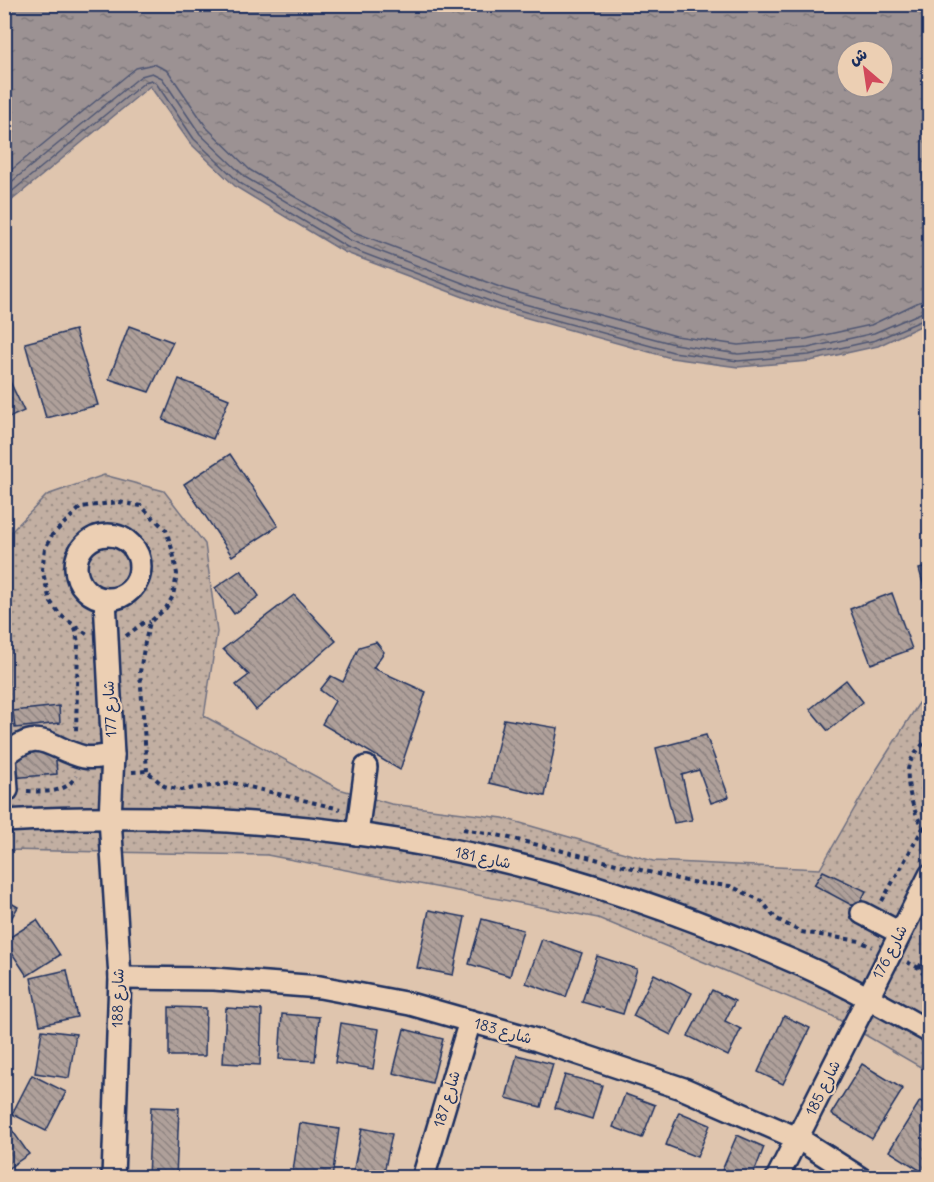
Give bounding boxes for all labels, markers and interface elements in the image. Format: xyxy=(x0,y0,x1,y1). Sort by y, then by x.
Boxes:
north arrow xyxy=(835,39,895,99)
text: ش xyxy=(845,43,870,69)
street label: شارع 177 xyxy=(99,680,121,738)
street label: شارع 181 xyxy=(453,842,513,874)
street label: شارع 176 xyxy=(868,922,912,982)
street label: شارع 188 xyxy=(107,968,129,1028)
street label: شارع 183 xyxy=(472,1013,534,1049)
street label: شارع 185 xyxy=(801,1057,845,1119)
street label: شارع 187 xyxy=(429,1068,465,1130)

